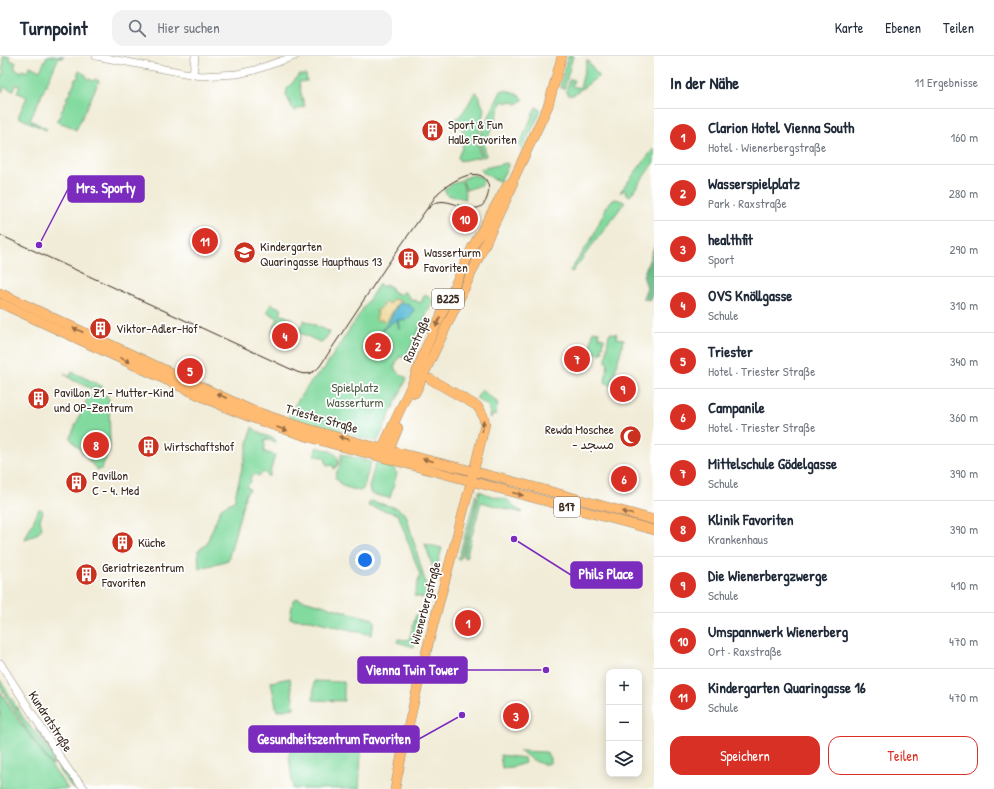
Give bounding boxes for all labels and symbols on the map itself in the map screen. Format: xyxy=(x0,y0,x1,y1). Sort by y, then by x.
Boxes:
place label: Sport & Fun Halle Favoriten xyxy=(448,115,517,148)
building icon: Sport & Fun Halle Favoriten xyxy=(420,118,446,144)
callout: Mrs. Sporty xyxy=(68,176,144,202)
text: Mrs. Sporty xyxy=(76,178,136,199)
pin: 10 xyxy=(452,204,478,234)
pin: 11 xyxy=(192,226,218,256)
place label: Kindergarten Quaringasse Haupthaus 13 xyxy=(260,237,383,270)
school or university icon: Kindergarten Quaringasse Haupthaus 13 xyxy=(232,240,258,266)
place label: Wasserturm Favoriten xyxy=(423,243,481,276)
building icon: Wasserturm Favoriten xyxy=(396,246,422,272)
road number: B225 xyxy=(432,289,464,309)
street label: Raxstraße xyxy=(398,313,434,365)
building icon: Viktor-Adler-Hof xyxy=(88,315,114,341)
one-way arrow xyxy=(435,316,441,327)
place label: Viktor-Adler-Hof xyxy=(116,319,198,337)
pin: 4 xyxy=(272,321,298,351)
one-way arrow xyxy=(73,327,84,333)
pin: 2 xyxy=(365,331,391,361)
pin: 7 xyxy=(564,344,590,374)
pin: 5 xyxy=(177,356,203,386)
one-way arrow xyxy=(119,357,130,363)
pin: 9 xyxy=(610,374,636,404)
park label: Spielplatz Wasserturm xyxy=(327,378,384,411)
place label: Pavillon Z1 - Mutter-Kind und OP-Zentrum xyxy=(54,383,174,416)
building icon: Pavillon Z1 - Mutter-Kind und OP-Zentrum xyxy=(25,386,51,412)
one-way arrow xyxy=(216,393,227,399)
street label: Triester Straße xyxy=(284,399,360,437)
one-way arrow xyxy=(480,420,487,432)
place label: Rewda Moschee - مسجد xyxy=(545,420,614,453)
mosque icon: Rewda Moschee - مسجد xyxy=(617,423,643,449)
one-way arrow xyxy=(277,426,289,432)
pin: 8 xyxy=(83,430,109,460)
building icon: Wirtschaftshof xyxy=(136,433,162,459)
one-way arrow xyxy=(338,435,350,441)
place label: Wirtschaftshof xyxy=(164,437,235,455)
one-way arrow xyxy=(422,457,434,463)
pin: 6 xyxy=(611,464,637,494)
place label: Pavillon C - 4. Med xyxy=(92,466,139,499)
building icon: Pavillon C - 4. Med xyxy=(63,469,89,495)
one-way arrow xyxy=(512,492,525,498)
road number: B17 xyxy=(554,497,580,517)
one-way arrow xyxy=(621,509,634,515)
building icon: Küche xyxy=(109,529,135,555)
place label: Küche xyxy=(138,533,166,551)
your location xyxy=(355,550,375,570)
place label: Geriatriezentrum Favoriten xyxy=(101,558,184,591)
street label: Wienerbergstraße xyxy=(405,560,445,646)
building icon: Geriatriezentrum Favoriten xyxy=(74,561,100,587)
callout: Phils Place xyxy=(571,562,642,588)
text: Phils Place xyxy=(578,564,634,583)
pin: 1 xyxy=(455,608,481,638)
callout: Vienna Twin Tower xyxy=(358,657,467,683)
text: Vienna Twin Tower xyxy=(365,660,459,679)
street label: Kundratstraße xyxy=(25,687,77,755)
pin: 3 xyxy=(503,701,529,731)
callout: Gesundheitszentrum Favoriten xyxy=(249,726,419,752)
text: Gesundheitszentrum Favoriten xyxy=(257,729,411,748)

